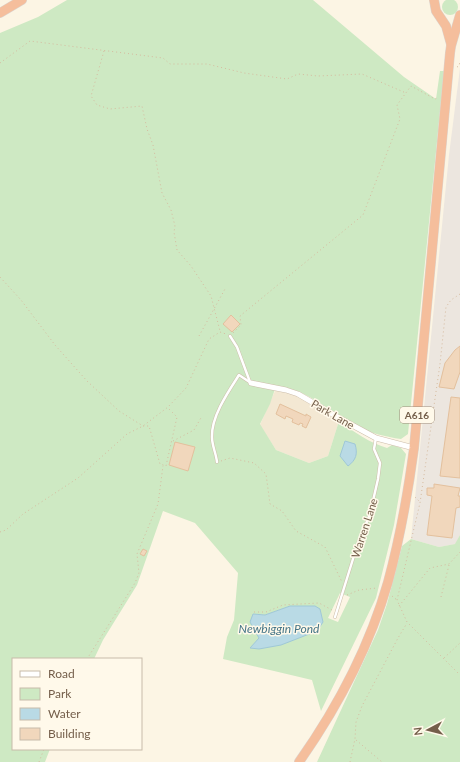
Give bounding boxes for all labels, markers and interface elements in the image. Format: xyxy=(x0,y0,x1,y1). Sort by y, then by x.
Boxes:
street label: Park Lane xyxy=(309,397,357,432)
road number: A616 xyxy=(400,407,434,423)
street label: Warren Lane xyxy=(348,496,380,559)
water label: Newbiggin Pond xyxy=(239,621,320,636)
legend xyxy=(12,658,142,750)
text: Road xyxy=(48,666,75,681)
text: Park xyxy=(48,686,72,701)
text: Water xyxy=(48,706,81,721)
north arrow xyxy=(408,710,448,750)
text: Building xyxy=(48,726,91,741)
text: N xyxy=(411,726,425,736)

